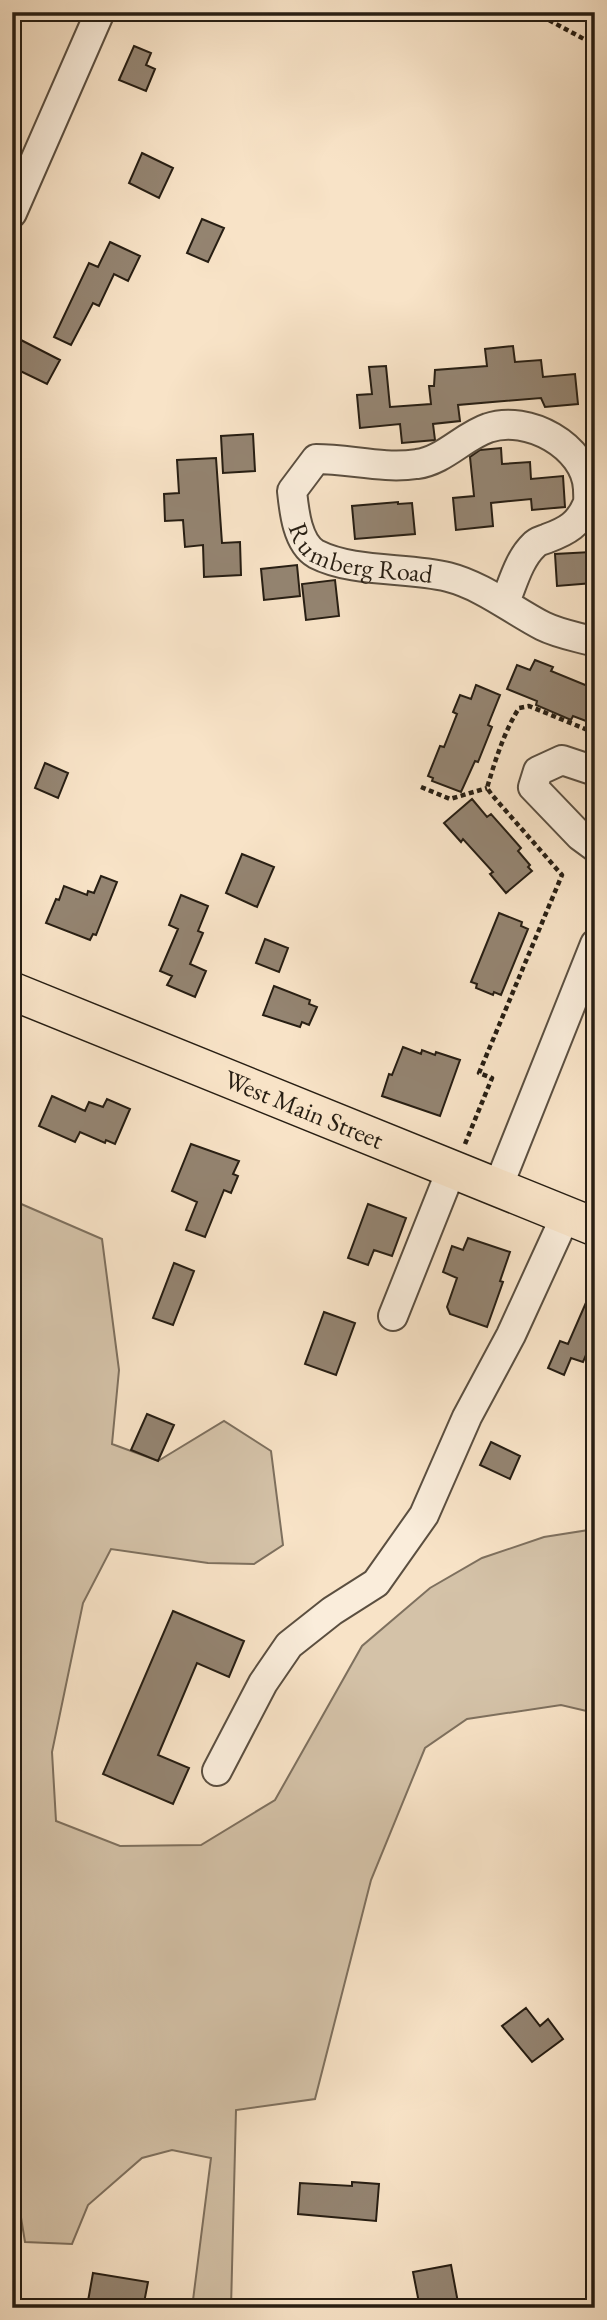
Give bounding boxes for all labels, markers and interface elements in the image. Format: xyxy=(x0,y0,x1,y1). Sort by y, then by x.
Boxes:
street label: Rumberg Road xyxy=(281,518,436,591)
street label: West Main Street xyxy=(219,1062,389,1157)

